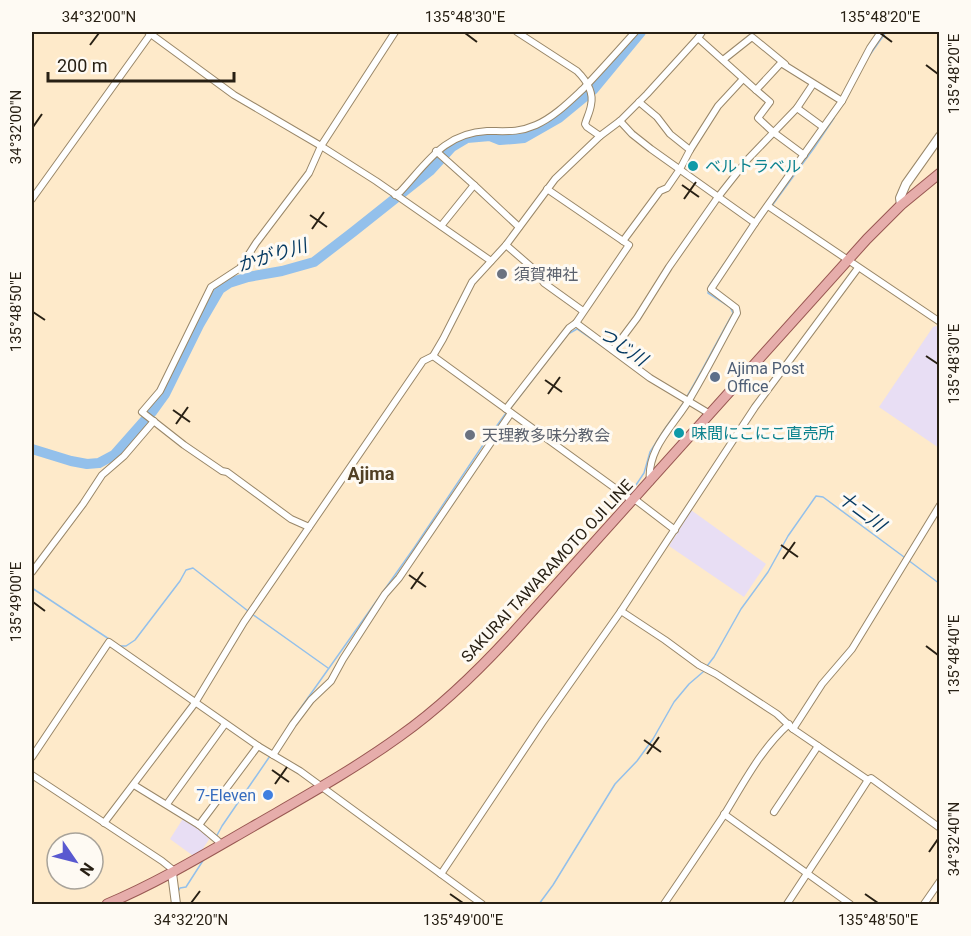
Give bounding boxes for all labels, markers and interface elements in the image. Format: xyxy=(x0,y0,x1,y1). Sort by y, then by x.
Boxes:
text: 34°32'00"N xyxy=(62,8,136,26)
text: 135°48'30"E xyxy=(425,8,506,26)
text: 135°48'20"E xyxy=(840,8,921,26)
text: 135°48'20"E xyxy=(945,33,963,114)
scale bar xyxy=(48,45,234,83)
text: 200 m xyxy=(57,55,108,76)
text: 34°32'00"N xyxy=(7,90,25,164)
place label: ベルトラベル xyxy=(705,157,801,176)
marker: ベルトラベル xyxy=(686,159,700,173)
water label: かがり川 xyxy=(235,234,311,276)
place label: 須賀神社 xyxy=(514,265,578,284)
marker: 須賀神社 xyxy=(495,267,509,281)
text: 135°48'50"E xyxy=(7,271,25,352)
water label: つじ川 xyxy=(595,322,653,371)
text: 135°48'30"E xyxy=(945,323,963,404)
place label: Ajima Post Office xyxy=(727,359,804,396)
marker: Ajima Post Office xyxy=(708,370,722,384)
place label: 味間にこにこ直売所 xyxy=(691,424,834,443)
place label: 天理教多味分教会 xyxy=(482,426,610,445)
marker: 味間にこにこ直売所 xyxy=(672,426,686,440)
marker: 天理教多味分教会 xyxy=(463,428,477,442)
district label: Ajima xyxy=(348,463,395,484)
street label: SAKURAI TAWARAMOTO OJI LINE xyxy=(457,476,637,666)
water label: 十二川 xyxy=(834,486,891,537)
text: 135°49'00"E xyxy=(7,561,25,642)
text: 135°48'40"E xyxy=(945,614,963,695)
place label: 7-Eleven xyxy=(196,786,256,805)
marker: 7-Eleven xyxy=(261,788,275,802)
text: 34°32'40"N xyxy=(945,802,963,876)
north arrow xyxy=(45,831,105,891)
text: N xyxy=(76,859,98,879)
text: 34°32'20"N xyxy=(154,911,228,929)
text: 135°49'00"E xyxy=(423,911,504,929)
text: 135°48'50"E xyxy=(838,911,919,929)

